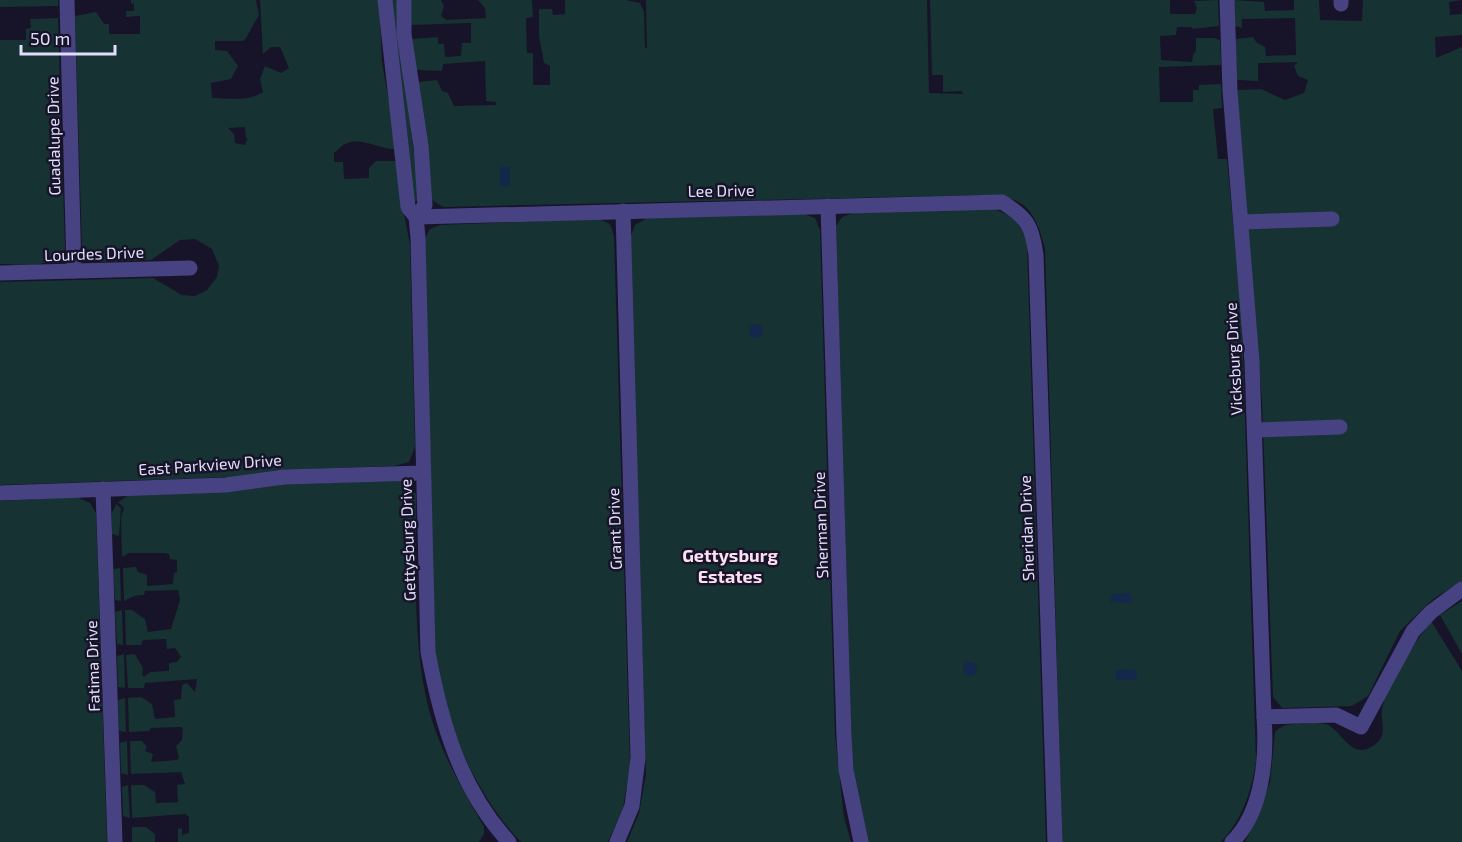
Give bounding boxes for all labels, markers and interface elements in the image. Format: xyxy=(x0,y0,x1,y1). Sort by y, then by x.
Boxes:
scale bar xyxy=(21,18,116,56)
text: 50 m xyxy=(30,27,70,49)
street label: Guadalupe Drive xyxy=(42,76,64,196)
street label: Lee Drive xyxy=(687,180,755,200)
street label: Lourdes Drive xyxy=(44,242,144,264)
street label: Vicksburg Drive xyxy=(1221,302,1245,416)
street label: East Parkview Drive xyxy=(138,450,282,478)
street label: Sherman Drive xyxy=(809,471,831,579)
street label: Sheridan Drive xyxy=(1015,475,1037,581)
street label: Gettysburg Drive xyxy=(395,478,419,602)
street label: Grant Drive xyxy=(603,488,625,570)
district label: Gettysburg Estates xyxy=(682,544,778,587)
street label: Fatima Drive xyxy=(81,620,103,712)

